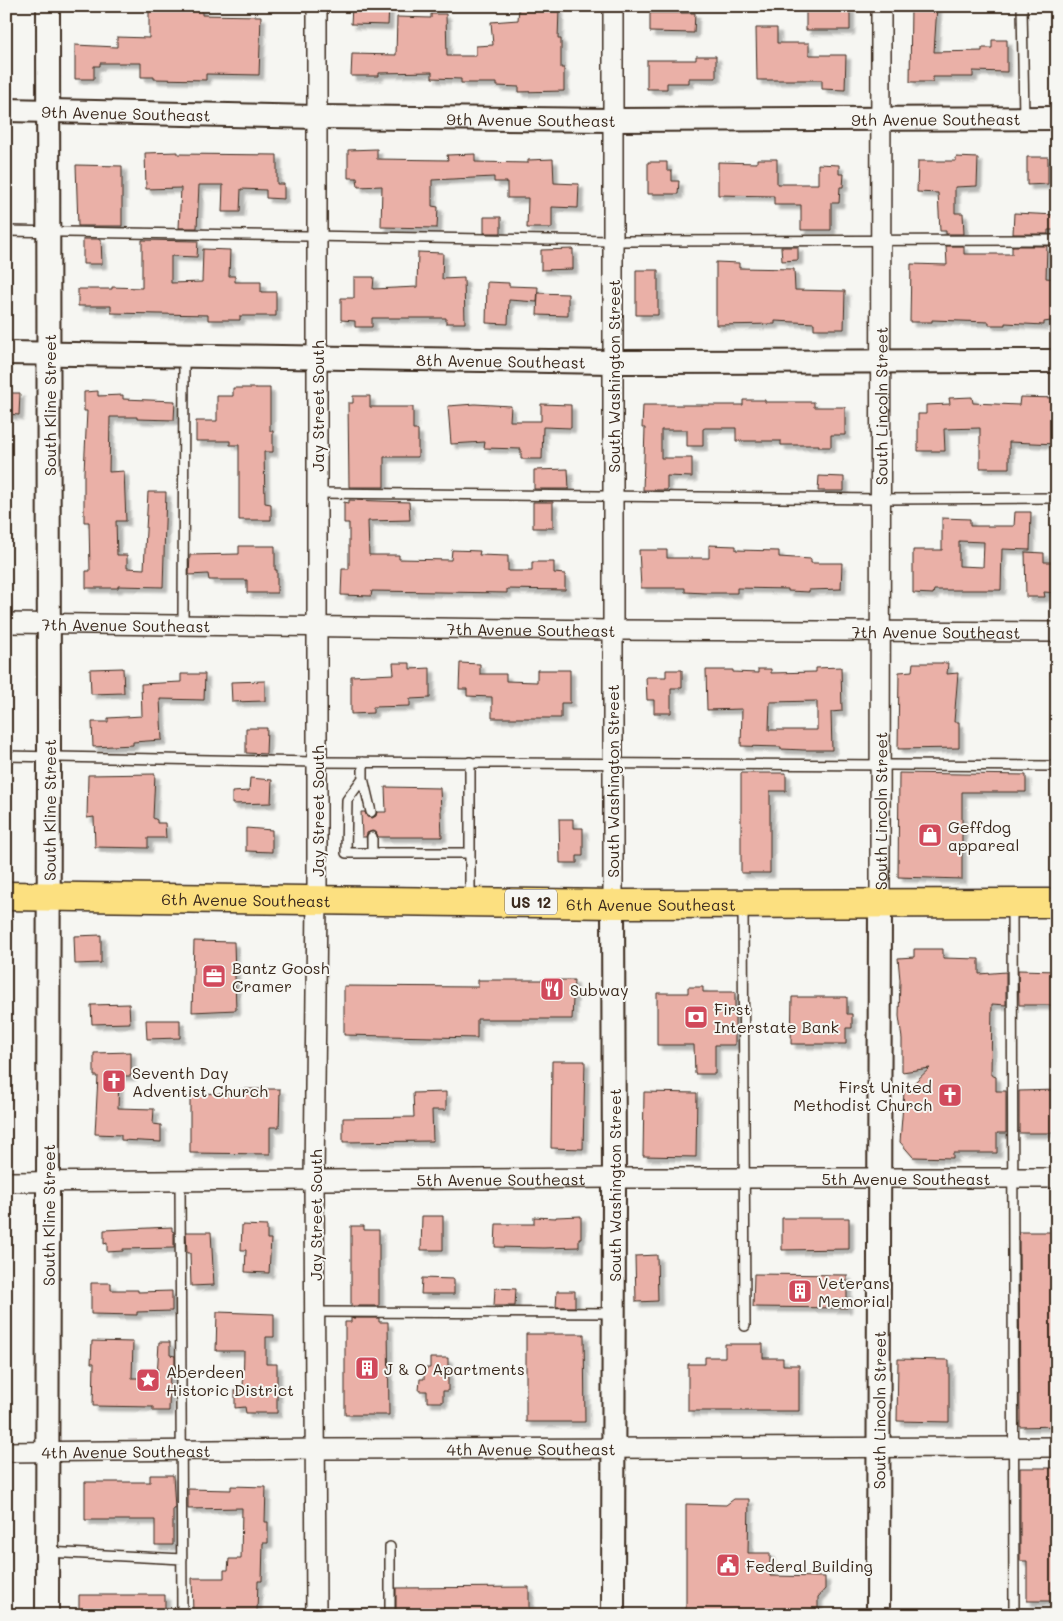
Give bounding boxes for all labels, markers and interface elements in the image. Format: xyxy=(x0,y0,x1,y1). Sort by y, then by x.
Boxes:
street label: 9th Avenue Southeast xyxy=(41,100,211,125)
street label: 9th Avenue Southeast xyxy=(446,108,616,131)
street label: 9th Avenue Southeast xyxy=(851,108,1021,129)
street label: South Washington Street xyxy=(603,279,624,473)
street label: South Lincoln Street xyxy=(870,327,891,485)
street label: South Kline Street xyxy=(39,334,60,476)
street label: Jay Street South xyxy=(307,340,328,472)
street label: 8th Avenue Southeast xyxy=(416,349,586,372)
street label: 7th Avenue Southeast xyxy=(42,613,210,636)
street label: 7th Avenue Southeast xyxy=(446,618,615,641)
street label: 7th Avenue Southeast xyxy=(852,621,1020,642)
street label: South Washington Street xyxy=(602,684,623,878)
street label: South Lincoln Street xyxy=(870,732,891,890)
street label: South Kline Street xyxy=(38,739,60,881)
street label: Jay Street South xyxy=(307,745,328,877)
place label: Geffdog appareal xyxy=(948,816,1020,855)
shop icon: Geffdog appareal xyxy=(917,822,943,848)
street label: 6th Avenue Southeast xyxy=(161,888,331,911)
road number: US 12 xyxy=(505,890,557,914)
street label: 6th Avenue Southeast xyxy=(566,893,736,915)
place label: Bantz Goosh Cramer xyxy=(232,957,329,996)
office icon: Bantz Goosh Cramer xyxy=(201,963,227,989)
restaurant icon: Subway xyxy=(539,976,565,1002)
place label: Subway xyxy=(570,979,629,1000)
place label: First Interstate Bank xyxy=(714,998,839,1037)
bank icon: First Interstate Bank xyxy=(683,1004,709,1030)
place label: Seventh Day Adventist Church xyxy=(132,1062,268,1101)
church icon: Seventh Day Adventist Church xyxy=(101,1068,127,1094)
place label: First United Methodist Church xyxy=(793,1076,932,1115)
church icon: First United Methodist Church xyxy=(937,1082,963,1108)
street label: South Washington Street xyxy=(604,1088,625,1282)
street label: South Kline Street xyxy=(37,1144,59,1286)
street label: Jay Street South xyxy=(305,1149,326,1281)
street label: 5th Avenue Southeast xyxy=(416,1168,586,1190)
street label: 5th Avenue Southeast xyxy=(821,1168,991,1189)
place label: Veterans Memorial xyxy=(818,1272,890,1311)
building icon: Veterans Memorial xyxy=(787,1278,813,1304)
street label: South Lincoln Street xyxy=(868,1331,889,1489)
building icon: J & O Apartments xyxy=(354,1355,380,1381)
place label: J & O Apartments xyxy=(384,1358,525,1379)
place label: Aberdeen Historic District xyxy=(166,1361,294,1400)
place icon: Aberdeen Historic District xyxy=(135,1367,161,1393)
street label: 4th Avenue Southeast xyxy=(446,1438,616,1459)
street label: 4th Avenue Southeast xyxy=(41,1440,211,1462)
public building icon: Federal Building xyxy=(715,1552,741,1578)
place label: Federal Building xyxy=(746,1555,873,1576)

